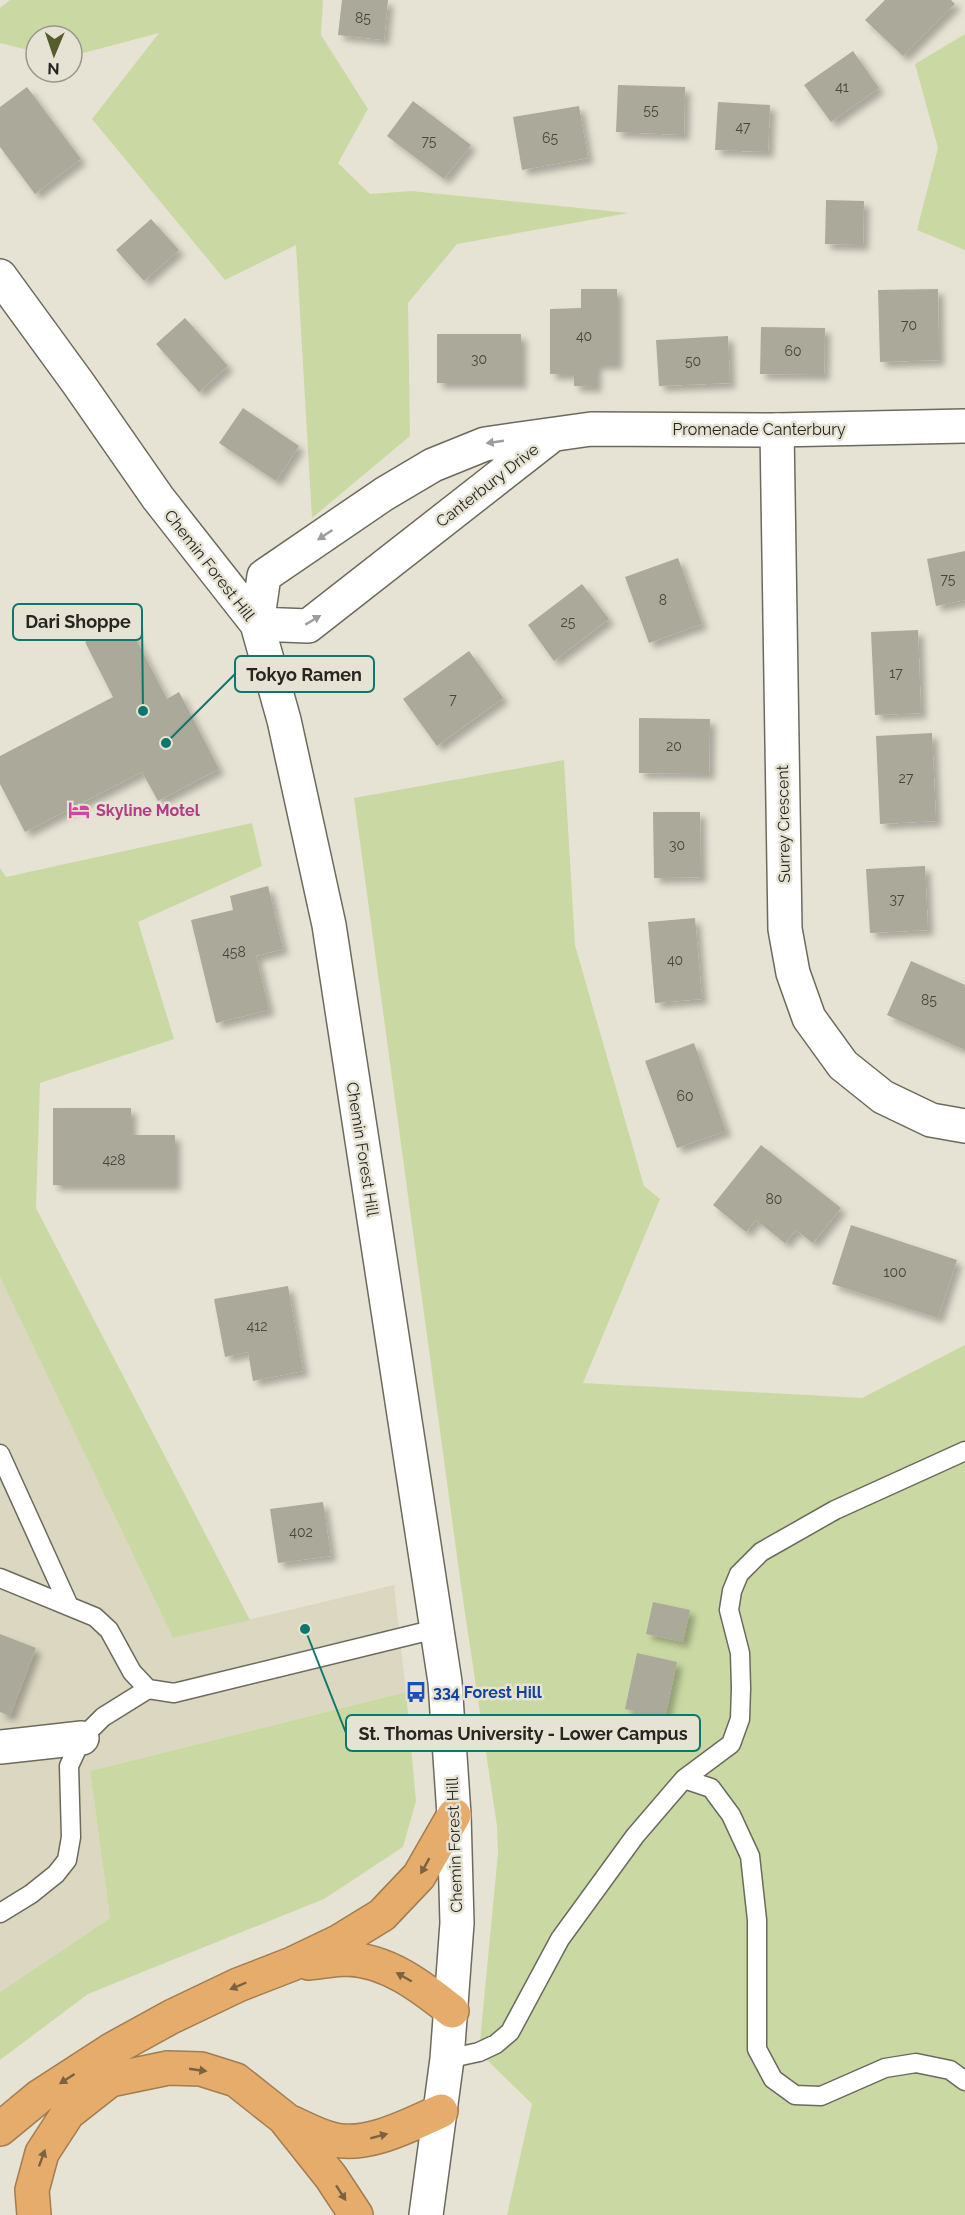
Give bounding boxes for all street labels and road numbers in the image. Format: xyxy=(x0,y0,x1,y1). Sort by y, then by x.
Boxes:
street label: Promenade Canterbury xyxy=(672,420,846,439)
street label: Canterbury Drive xyxy=(432,440,542,531)
street label: Chemin Forest Hill xyxy=(160,506,259,625)
street label: Surrey Crescent xyxy=(773,764,794,883)
street label: Chemin Forest Hill xyxy=(343,1081,383,1218)
street label: Chemin Forest Hill xyxy=(443,1776,466,1913)

